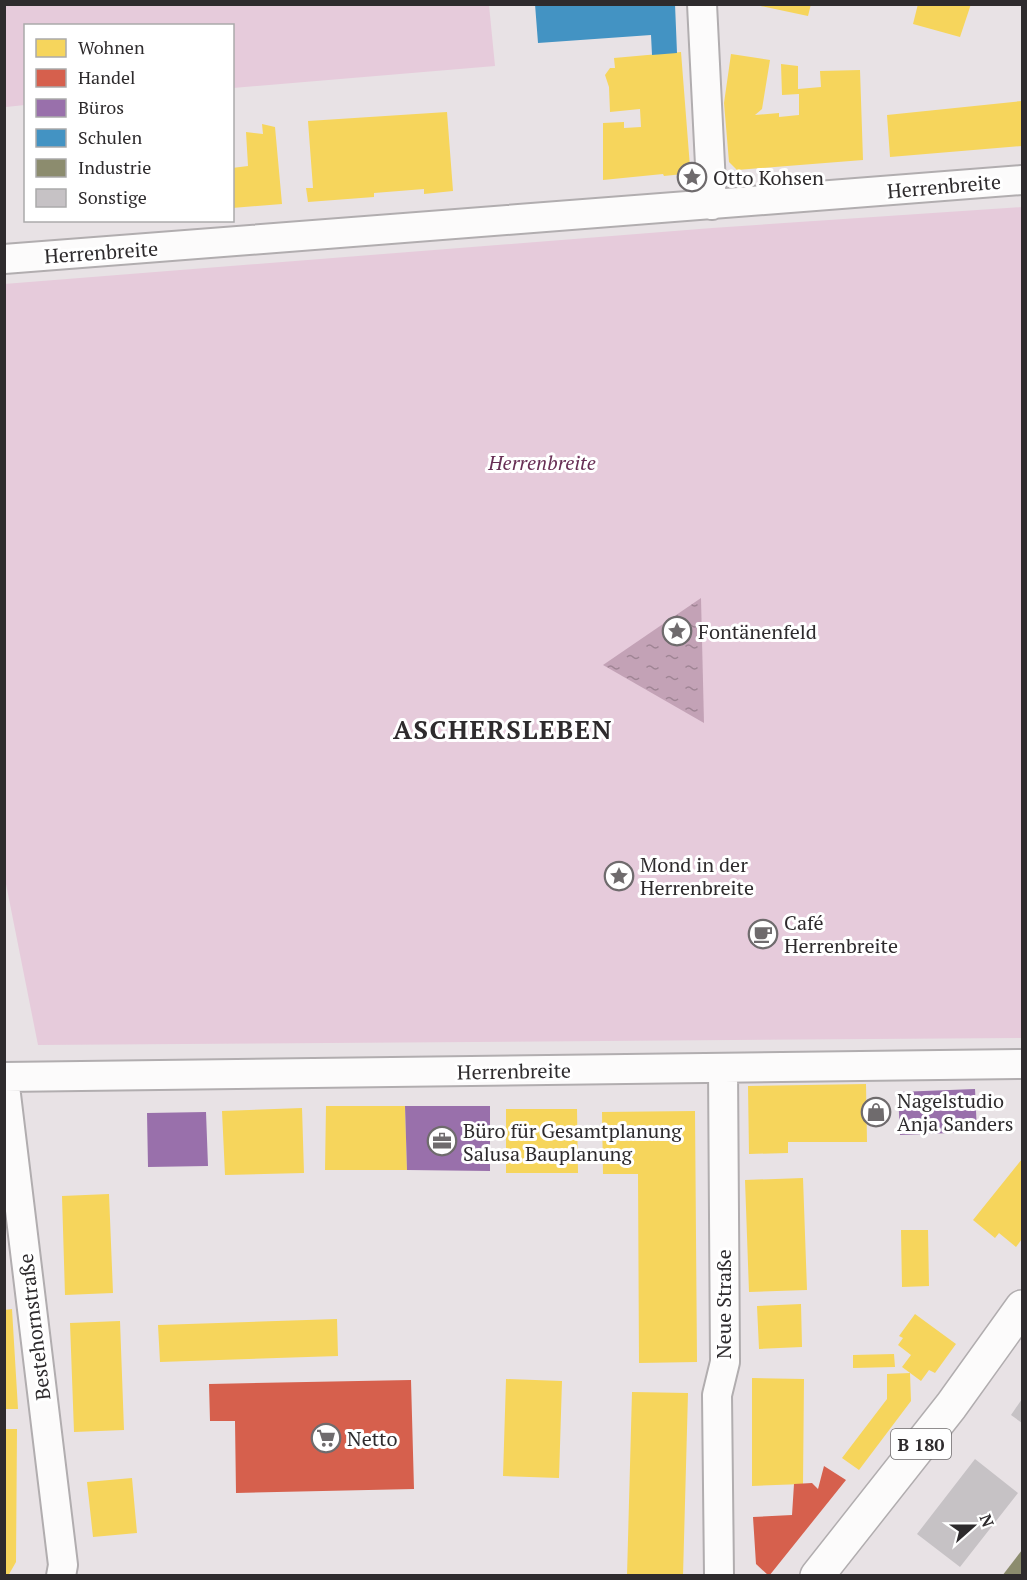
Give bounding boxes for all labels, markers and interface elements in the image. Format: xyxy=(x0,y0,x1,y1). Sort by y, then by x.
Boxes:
legend xyxy=(24,24,234,222)
text: Wohnen xyxy=(78,35,145,59)
text: Handel xyxy=(78,65,135,89)
text: Büros xyxy=(78,95,124,119)
text: Schulen xyxy=(78,125,142,149)
text: Industrie xyxy=(78,155,151,179)
place icon: Otto Kohsen xyxy=(676,161,708,193)
place label: Otto Kohsen xyxy=(713,164,824,191)
street label: Herrenbreite xyxy=(886,168,1002,204)
text: Sonstige xyxy=(78,185,147,209)
street label: Herrenbreite xyxy=(43,235,159,269)
park label: Herrenbreite xyxy=(487,449,596,476)
place icon: Fontänenfeld xyxy=(661,615,693,647)
place label: Fontänenfeld xyxy=(698,618,817,645)
district label: ASCHERSLEBEN xyxy=(393,712,613,746)
place label: Mond in der Herrenbreite xyxy=(640,851,754,901)
place icon: Mond in der Herrenbreite xyxy=(603,860,635,892)
place label: Café Herrenbreite xyxy=(784,909,898,959)
cafe icon: Café Herrenbreite xyxy=(747,918,779,950)
street label: Herrenbreite xyxy=(457,1057,571,1085)
place label: Nagelstudio Anja Sanders xyxy=(897,1087,1013,1137)
shop icon: Nagelstudio Anja Sanders xyxy=(860,1096,892,1128)
place label: Büro für Gesamtplanung Salusa Bauplanung xyxy=(463,1117,682,1167)
office icon: Büro für Gesamtplanung Salusa Bauplanung xyxy=(426,1125,458,1157)
street label: Neue Straße xyxy=(710,1249,737,1359)
street label: Bestehornstraße xyxy=(12,1252,56,1402)
supermarket icon: Netto xyxy=(310,1422,342,1454)
place label: Netto xyxy=(347,1425,398,1452)
road number: B 180 xyxy=(891,1429,951,1459)
north arrow xyxy=(943,1496,1003,1556)
text: N xyxy=(975,1511,999,1530)

